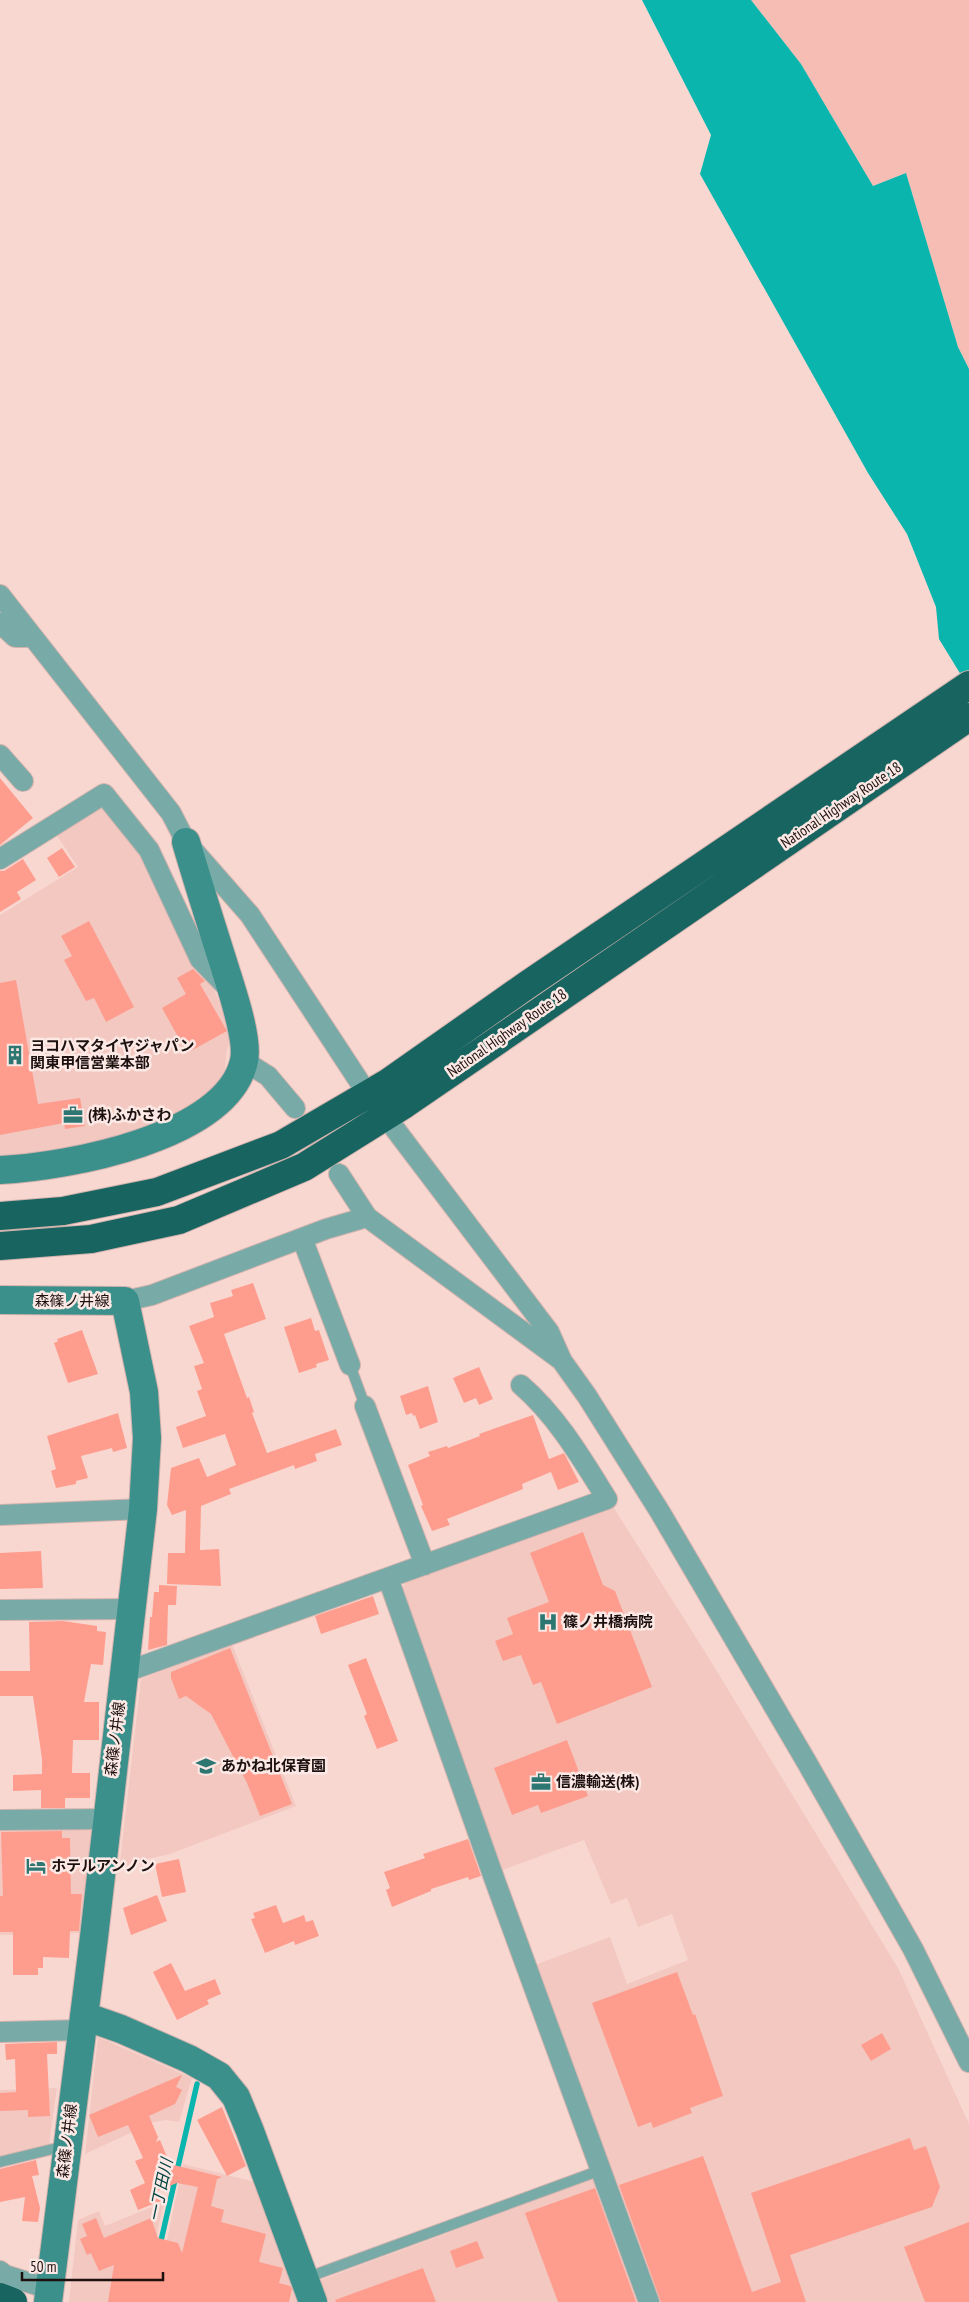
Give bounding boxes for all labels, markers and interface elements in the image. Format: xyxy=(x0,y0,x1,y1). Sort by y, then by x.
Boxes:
street label: National Highway Route 18 xyxy=(777,757,905,852)
street label: National Highway Route 18 xyxy=(443,984,570,1081)
place label: ヨコハマタイヤジャパン 関東甲信営業本部 xyxy=(30,1036,195,1072)
building icon: ヨコハマタイヤジャパン 関東甲信営業本部 xyxy=(4,1044,26,1066)
office icon: (株)ふかさわ xyxy=(62,1104,84,1126)
place label: (株)ふかさわ xyxy=(88,1105,171,1124)
street label: 森篠ノ井線 xyxy=(34,1291,110,1310)
hospital icon: 篠ノ井橋病院 xyxy=(537,1611,559,1633)
place label: 篠ノ井橋病院 xyxy=(563,1612,653,1631)
street label: 森篠ノ井線 xyxy=(101,1701,129,1777)
school or university icon: あかね北保育園 xyxy=(195,1755,217,1777)
place label: あかね北保育園 xyxy=(221,1756,326,1775)
office icon: 信濃輸送(株) xyxy=(530,1771,552,1793)
place label: 信濃輸送(株) xyxy=(556,1772,639,1791)
hotel icon: ホテルアンノン xyxy=(25,1855,47,1877)
place label: ホテルアンノン xyxy=(51,1856,155,1875)
street label: 森篠ノ井線 xyxy=(53,2103,81,2179)
water label: 一丁田川 xyxy=(144,2155,177,2223)
scale bar xyxy=(22,2250,164,2282)
text: 50 m xyxy=(30,2257,56,2276)

